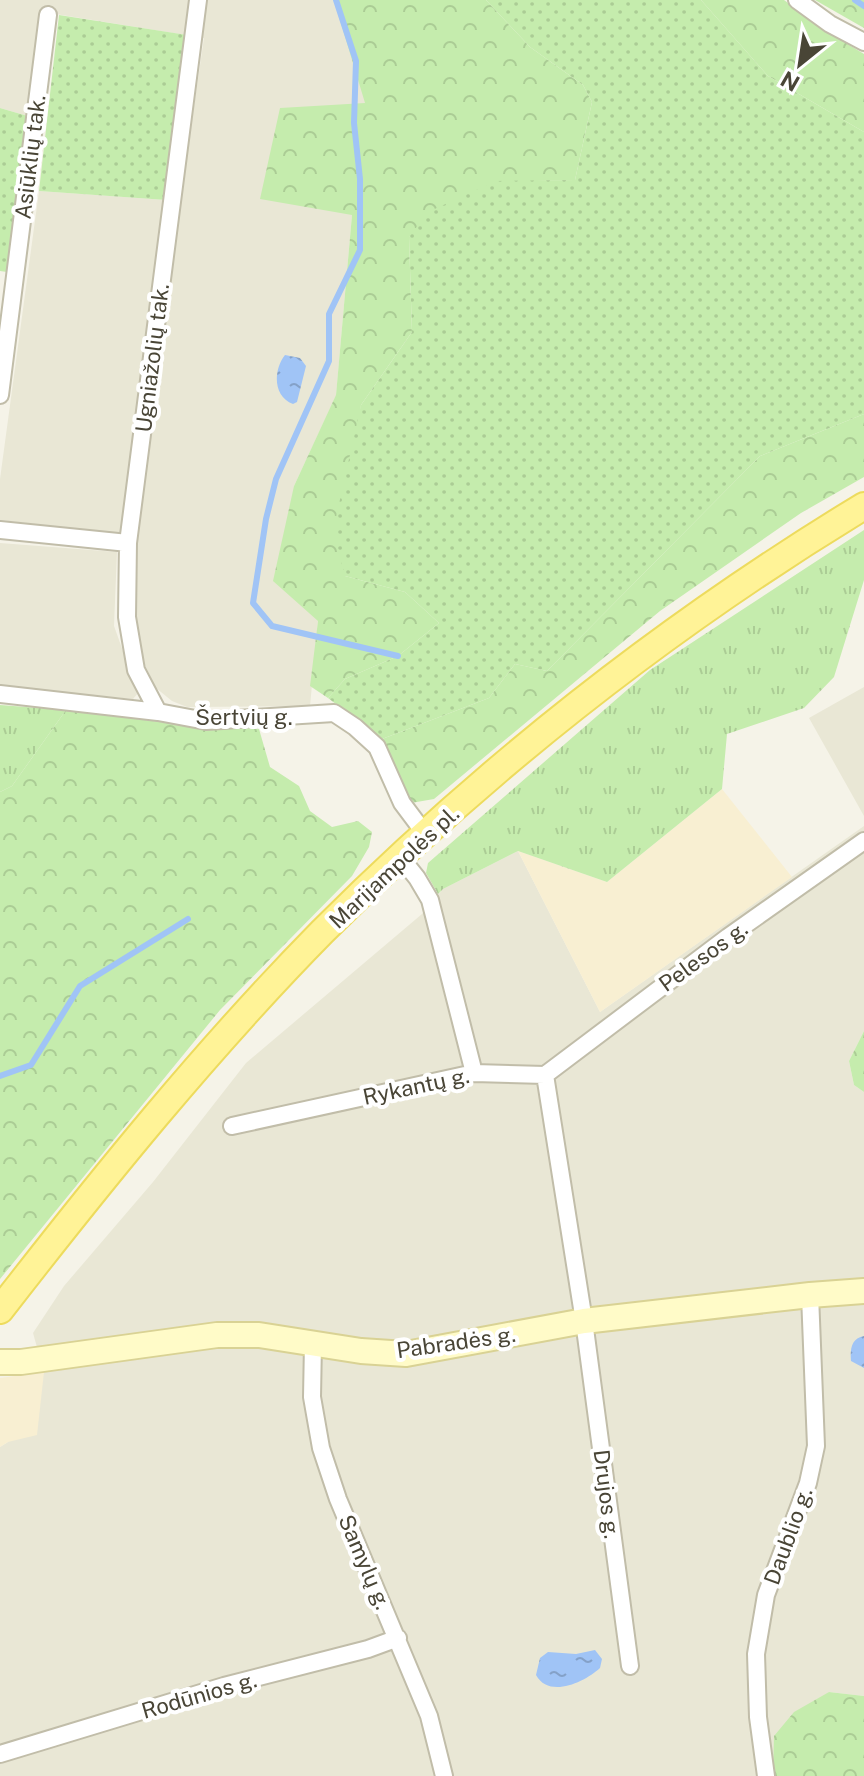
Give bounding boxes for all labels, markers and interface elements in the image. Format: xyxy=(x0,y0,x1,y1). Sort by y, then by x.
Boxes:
north arrow xyxy=(760,24,840,104)
text: N xyxy=(776,66,804,97)
street label: Asiūklių tak. xyxy=(9,93,51,221)
street label: Ugniažolių tak. xyxy=(130,282,174,434)
street label: Šertvių g. xyxy=(195,704,293,730)
street label: Marijampolės pl. xyxy=(324,800,464,934)
street label: Pelesos g. xyxy=(654,915,752,997)
street label: Rykantų g. xyxy=(360,1062,472,1110)
street label: Pabradės g. xyxy=(395,1321,517,1363)
street label: Drujos g. xyxy=(589,1448,625,1540)
street label: Daublio g. xyxy=(758,1484,818,1588)
street label: Samylų g. xyxy=(333,1511,397,1613)
street label: Rodūnios g. xyxy=(138,1666,260,1724)

